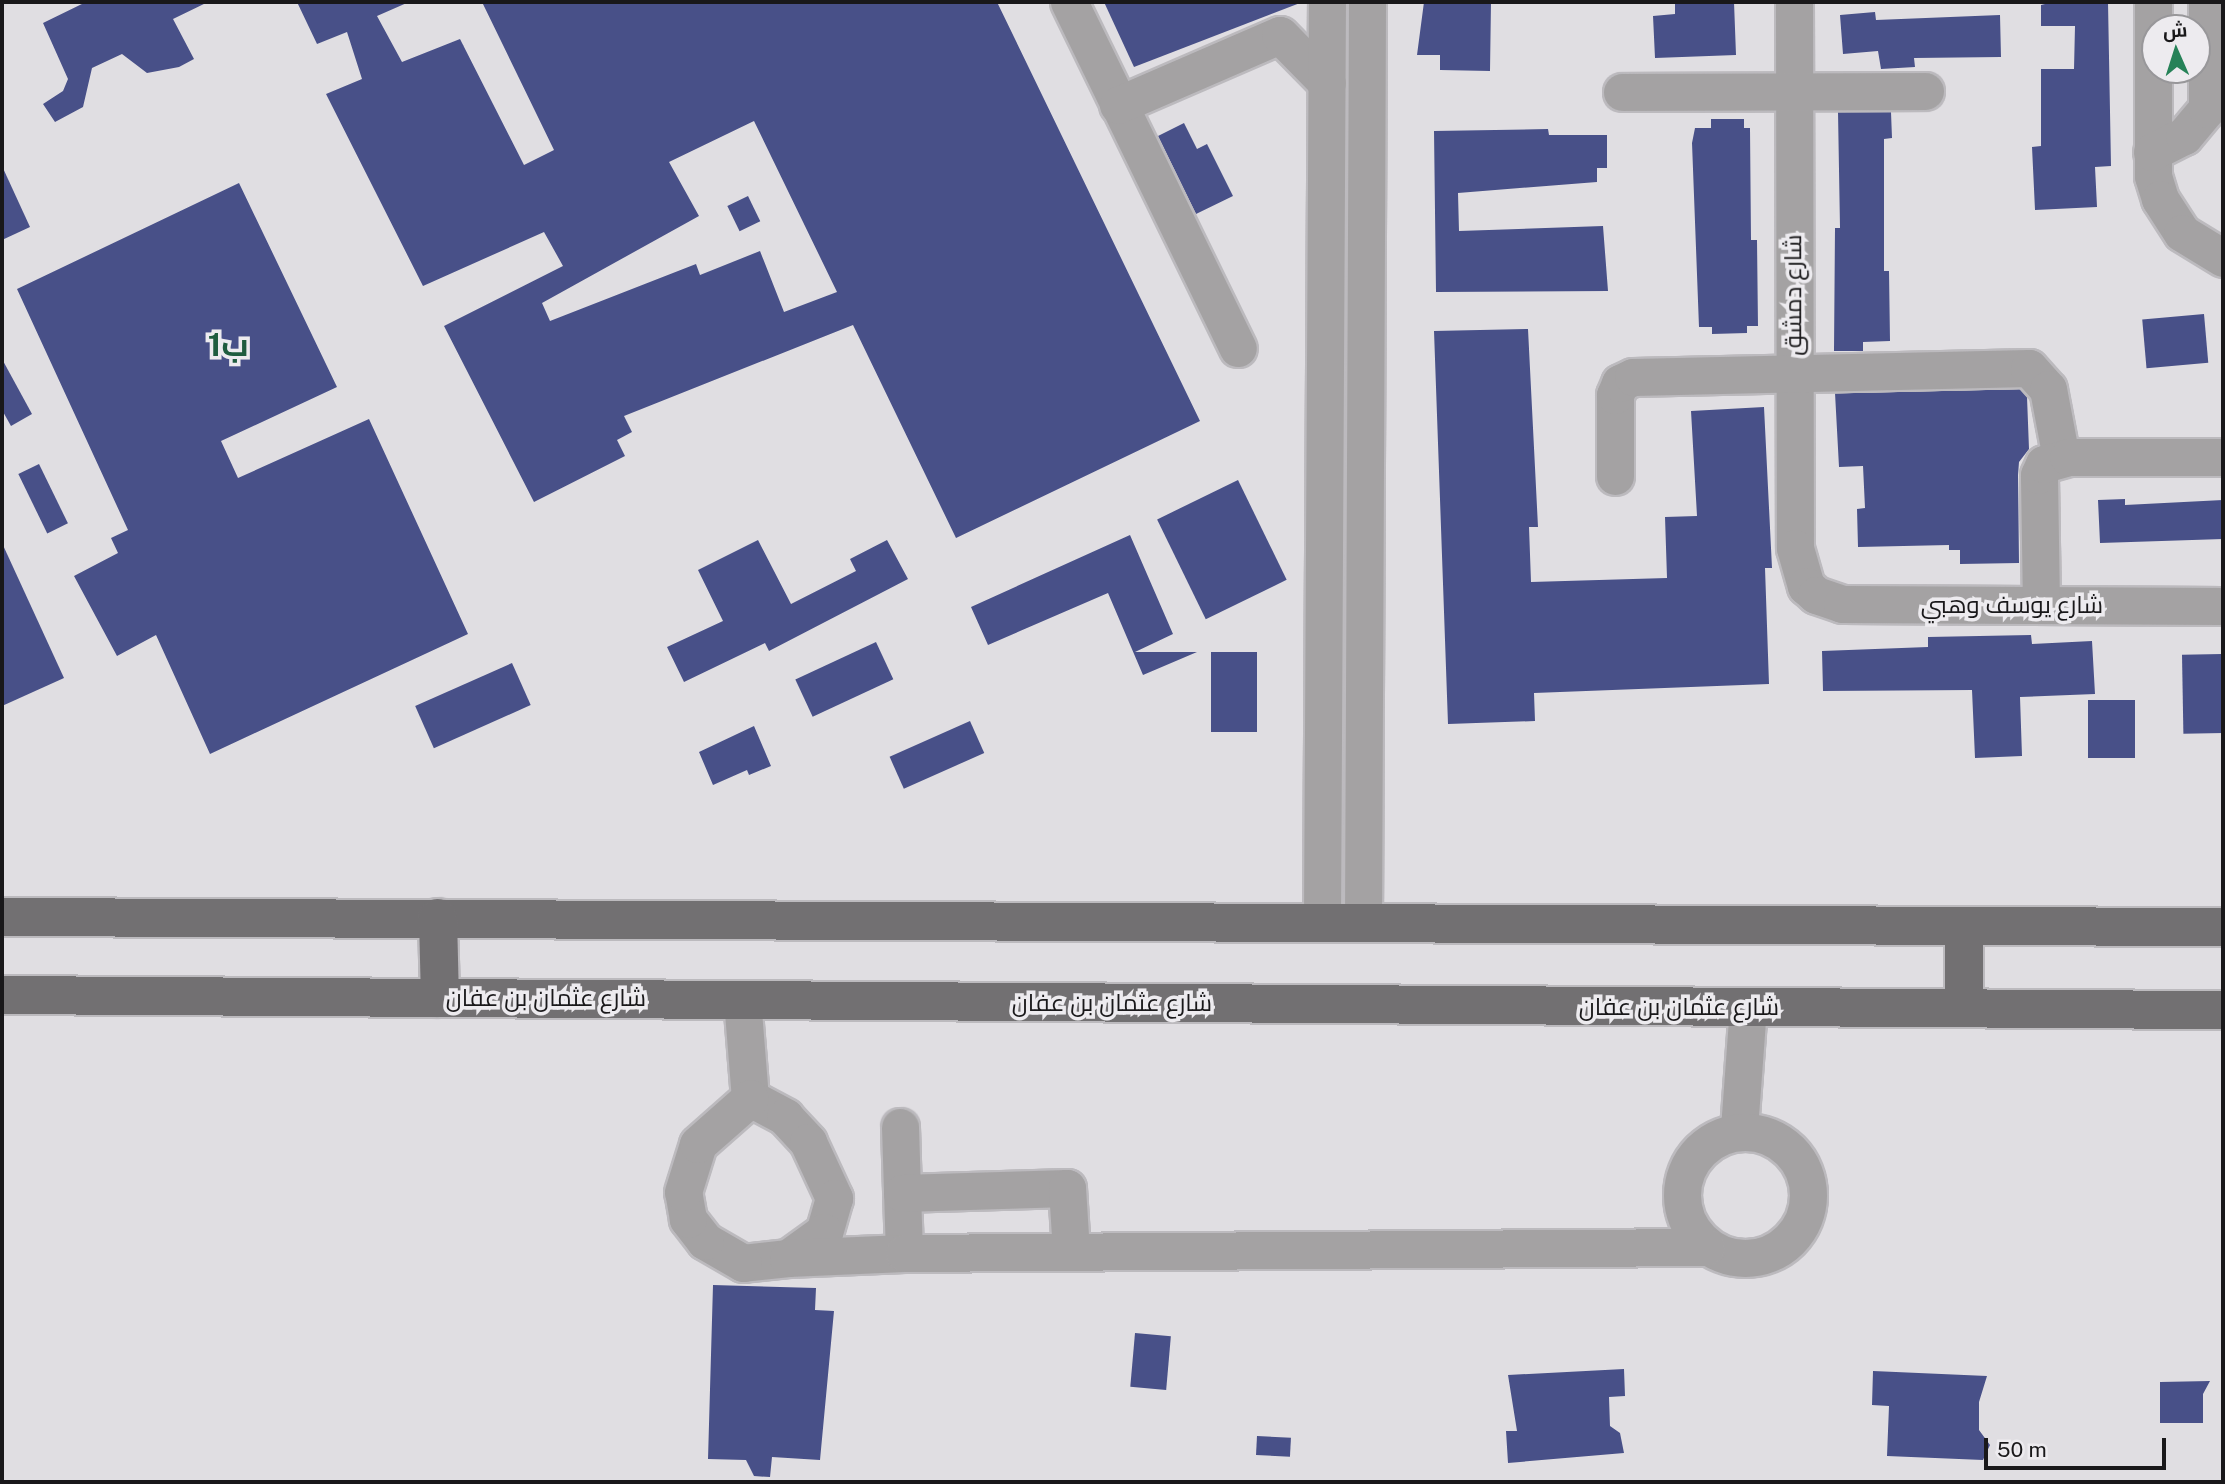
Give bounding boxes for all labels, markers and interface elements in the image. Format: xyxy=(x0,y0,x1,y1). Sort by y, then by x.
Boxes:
north arrow xyxy=(2141,14,2211,84)
text: ش xyxy=(2162,18,2188,42)
street label: شارع دمشق xyxy=(1779,234,1807,356)
district label: ب1 xyxy=(208,326,248,364)
street label: شارع يوسف وهبي xyxy=(1921,591,2103,619)
street label: شارع عثمان بن عفان xyxy=(446,984,646,1012)
street label: شارع عثمان بن عفان xyxy=(1012,989,1212,1017)
street label: شارع عثمان بن عفان xyxy=(1579,993,1779,1021)
scale bar xyxy=(1987,1424,2169,1468)
text: 50 m xyxy=(1997,1437,2047,1462)

